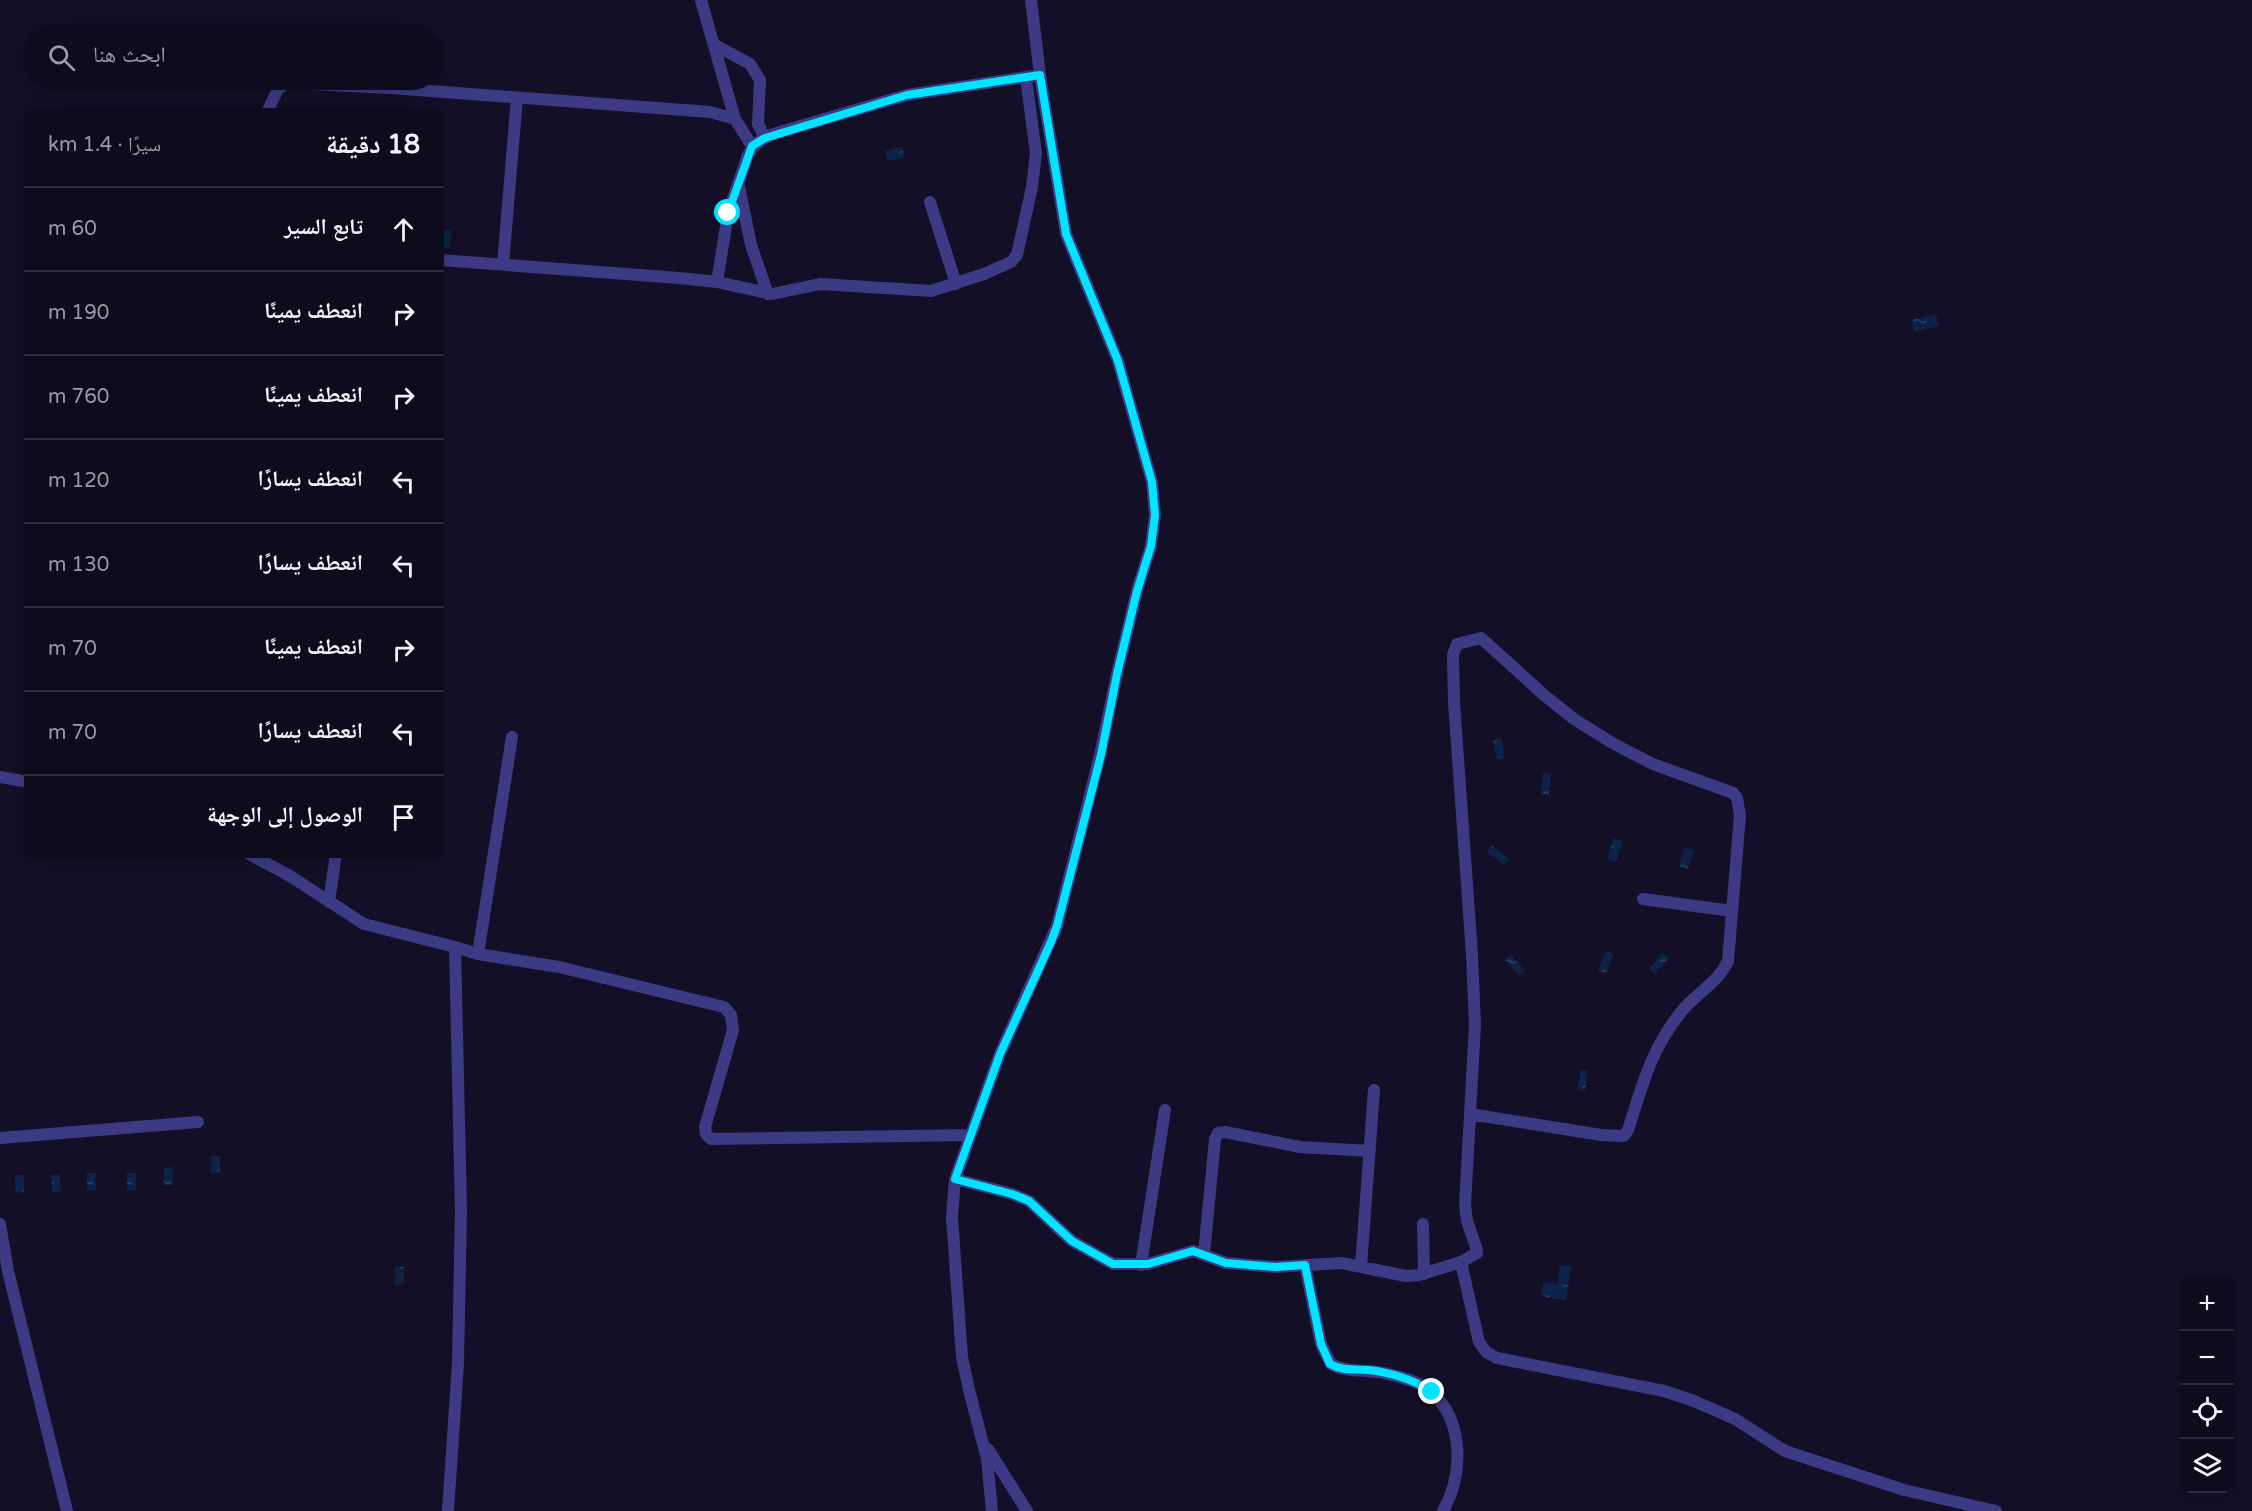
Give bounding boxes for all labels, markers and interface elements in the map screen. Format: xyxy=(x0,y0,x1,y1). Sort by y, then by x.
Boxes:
search box xyxy=(24,24,444,90)
icon: search xyxy=(45,41,78,74)
text: ابحث هنا xyxy=(93,42,166,68)
text: 18 دقيقة xyxy=(326,129,420,160)
text: سيرًا · 1.4 km xyxy=(48,133,161,157)
route start xyxy=(714,199,740,225)
icon: ahead xyxy=(387,213,420,246)
text: تابع السير xyxy=(284,214,363,240)
text: 60 m xyxy=(48,217,97,241)
icon: right xyxy=(387,297,420,330)
text: انعطف يمينًا xyxy=(264,298,363,324)
text: 190 m xyxy=(48,301,109,325)
icon: right xyxy=(387,381,420,414)
text: انعطف يمينًا xyxy=(264,382,363,408)
text: 760 m xyxy=(48,385,109,409)
icon: left xyxy=(387,465,420,498)
text: انعطف يسارًا xyxy=(258,466,363,492)
text: 120 m xyxy=(48,469,109,493)
icon: left xyxy=(387,549,420,582)
text: انعطف يسارًا xyxy=(258,550,363,576)
text: 130 m xyxy=(48,553,109,577)
icon: right xyxy=(387,633,420,666)
text: انعطف يمينًا xyxy=(264,634,363,660)
text: 70 m xyxy=(48,637,97,661)
icon: left xyxy=(387,717,420,750)
text: انعطف يسارًا xyxy=(258,718,363,744)
text: 70 m xyxy=(48,721,97,745)
icon: arrive xyxy=(387,801,420,834)
text: الوصول إلى الوجهة xyxy=(207,802,363,828)
map controls xyxy=(2180,1277,2234,1493)
button: + xyxy=(2180,1277,2234,1331)
button: − xyxy=(2180,1331,2234,1385)
route end xyxy=(1418,1378,1444,1404)
button: locate xyxy=(2180,1385,2234,1439)
button: layers xyxy=(2180,1439,2234,1493)

